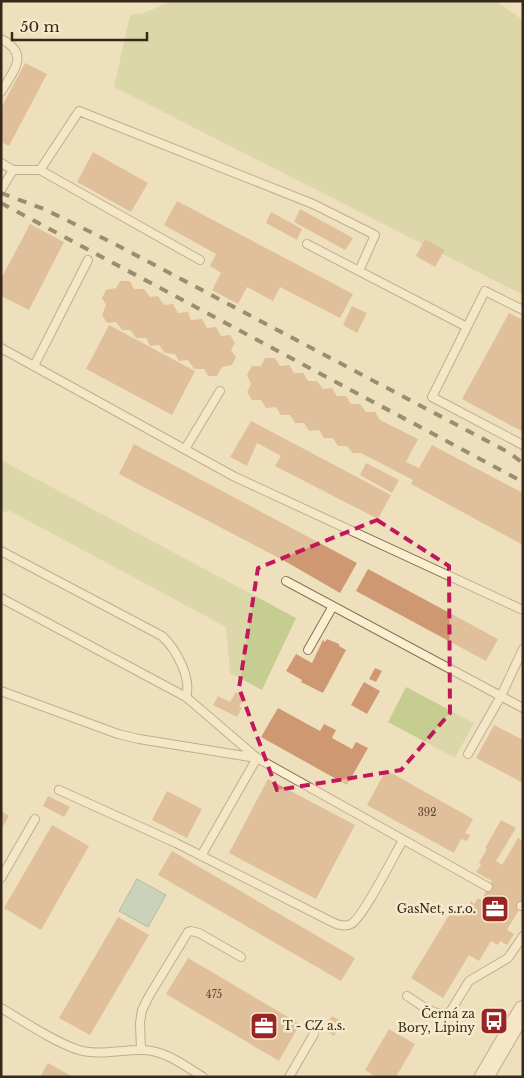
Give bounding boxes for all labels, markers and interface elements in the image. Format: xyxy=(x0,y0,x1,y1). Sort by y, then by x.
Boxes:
scale bar xyxy=(12,10,148,42)
text: 50 m xyxy=(20,17,60,36)
house number: 392 xyxy=(418,806,436,819)
office icon: GasNet, s.r.o. xyxy=(480,894,510,924)
place label: GasNet, s.r.o. xyxy=(397,901,476,916)
house number: 475 xyxy=(206,988,223,1001)
place label: Černá za Bory, Lipiny xyxy=(398,1005,475,1035)
bus stop icon: Černá za Bory, Lipiny xyxy=(479,1006,509,1036)
office icon: T - CZ a.s. xyxy=(249,1011,279,1041)
place label: T - CZ a.s. xyxy=(283,1018,346,1033)

